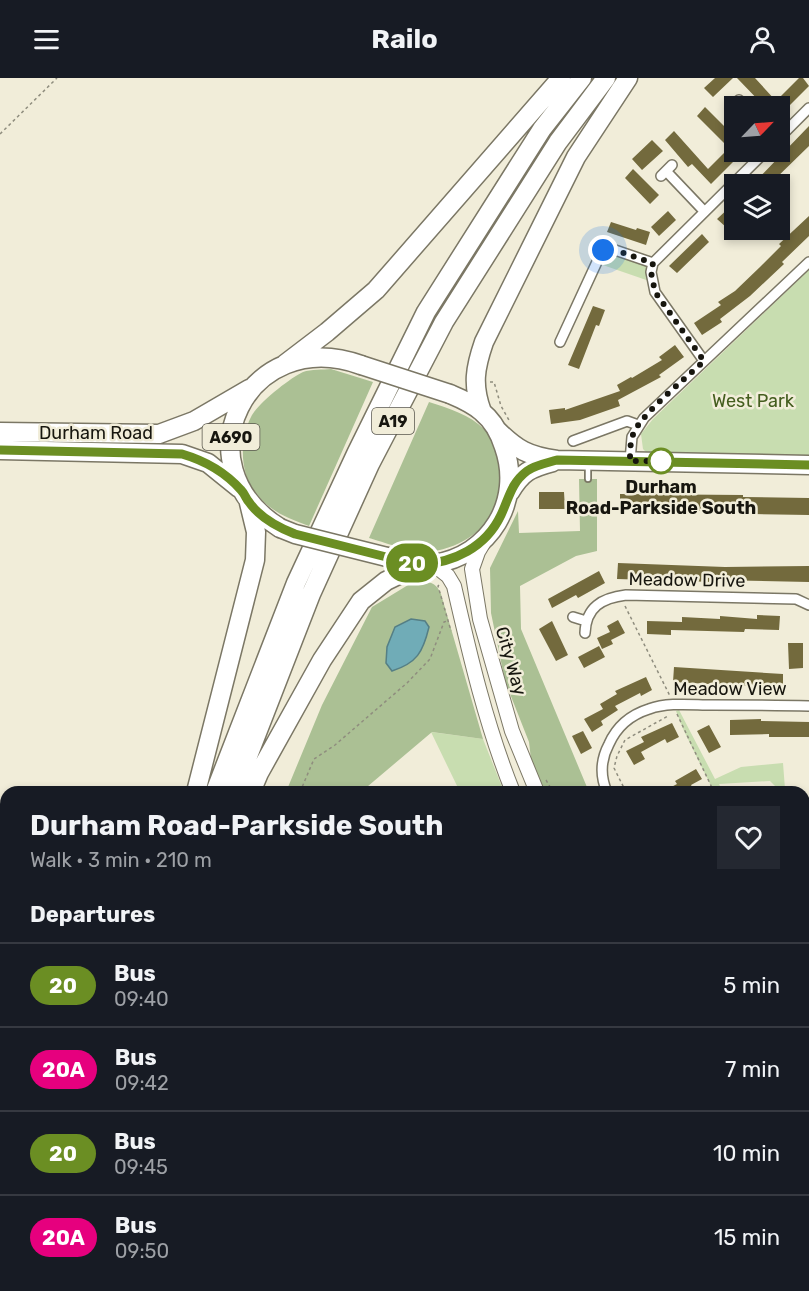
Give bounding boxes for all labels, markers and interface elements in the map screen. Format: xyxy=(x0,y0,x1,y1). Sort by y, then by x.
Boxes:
icon: menu xyxy=(30,23,63,56)
text: Railo xyxy=(371,23,438,55)
icon: person xyxy=(746,23,779,56)
north arrow xyxy=(724,96,790,162)
map controls xyxy=(724,96,790,240)
button: layers xyxy=(724,174,790,240)
your location xyxy=(588,235,618,265)
park label: West Park xyxy=(712,390,795,412)
road number: A19 xyxy=(372,408,414,434)
street label: Durham Road xyxy=(39,422,153,444)
road number: A690 xyxy=(202,424,260,450)
marker: Durham Road-Parkside South xyxy=(648,448,674,474)
place label: Durham Road-Parkside South xyxy=(566,476,756,519)
line badge: 20 xyxy=(385,544,439,582)
text: 20 xyxy=(398,551,426,576)
street label: Meadow Drive xyxy=(628,568,746,592)
street label: City Way xyxy=(491,624,531,698)
street label: Meadow View xyxy=(673,678,787,700)
button: heart xyxy=(717,806,780,869)
text: Durham Road-Parkside South xyxy=(30,809,443,842)
text: Walk · 3 min · 210 m xyxy=(30,848,212,872)
text: Departures xyxy=(30,901,155,928)
text: Bus xyxy=(114,960,156,987)
text: 5 min xyxy=(723,972,780,999)
text: 20 xyxy=(49,973,77,998)
text: 09:40 xyxy=(114,987,169,1011)
text: Bus xyxy=(115,1044,157,1071)
text: 7 min xyxy=(725,1056,780,1083)
text: 20A xyxy=(42,1057,85,1082)
text: 09:42 xyxy=(115,1071,169,1095)
text: Bus xyxy=(114,1128,156,1155)
text: 10 min xyxy=(713,1140,780,1167)
text: 20 xyxy=(49,1141,77,1166)
text: 09:45 xyxy=(114,1155,168,1179)
text: Bus xyxy=(115,1212,157,1239)
text: 15 min xyxy=(714,1224,780,1251)
text: 20A xyxy=(42,1225,85,1250)
text: 09:50 xyxy=(115,1239,169,1263)

